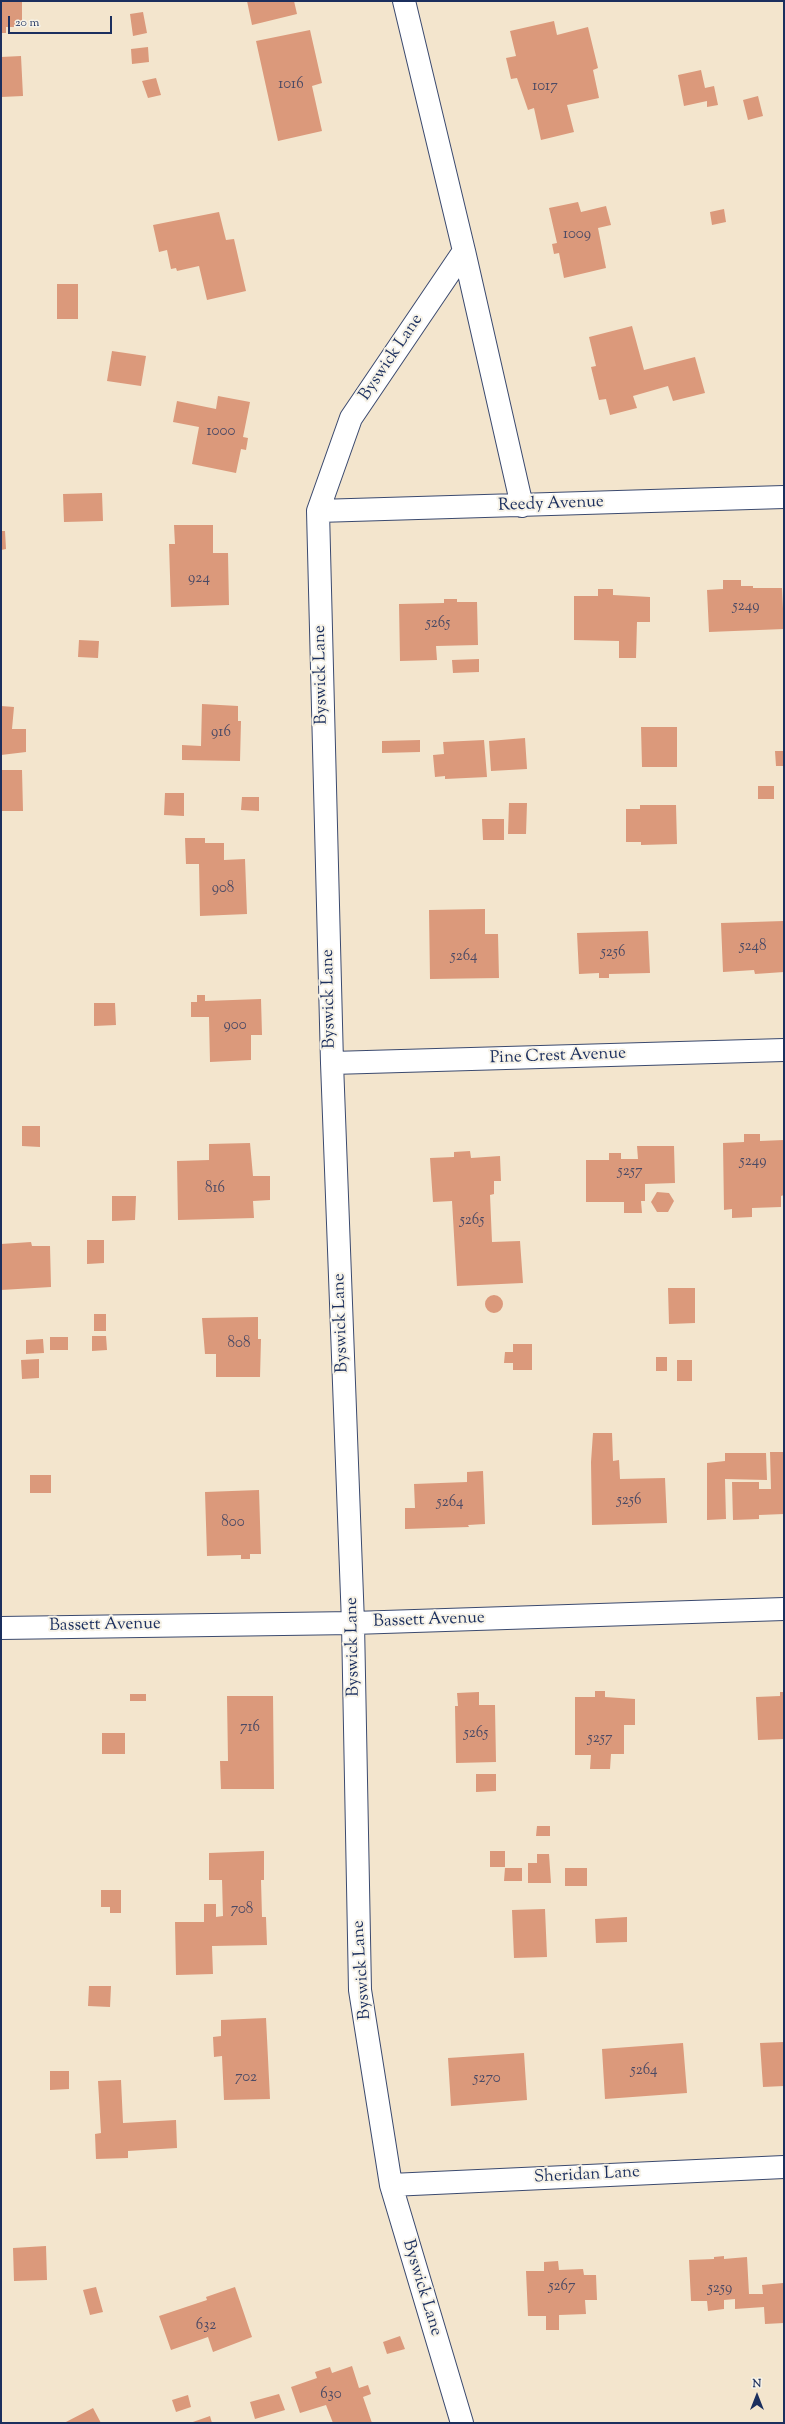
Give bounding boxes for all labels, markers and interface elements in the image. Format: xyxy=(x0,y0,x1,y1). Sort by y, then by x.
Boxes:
scale bar xyxy=(10,8,114,34)
text: 20 m xyxy=(15,14,39,32)
house number: 1016 xyxy=(278,76,304,94)
house number: 1017 xyxy=(532,78,558,96)
house number: 1009 xyxy=(563,226,591,244)
street label: Byswick Lane xyxy=(356,311,428,405)
house number: 1000 xyxy=(207,423,235,441)
street label: Reedy Avenue xyxy=(498,493,604,517)
house number: 924 xyxy=(188,570,210,588)
house number: 5249 xyxy=(733,598,759,616)
house number: 5265 xyxy=(426,615,450,633)
street label: Byswick Lane xyxy=(311,625,333,725)
house number: 916 xyxy=(211,724,231,742)
house number: 908 xyxy=(212,880,234,898)
house number: 5248 xyxy=(739,938,767,956)
house number: 5256 xyxy=(601,944,625,962)
house number: 5264 xyxy=(451,948,477,966)
street label: Byswick Lane xyxy=(319,949,341,1049)
house number: 900 xyxy=(223,1017,247,1035)
street label: Pine Crest Avenue xyxy=(490,1044,626,1070)
house number: 5249 xyxy=(740,1153,766,1171)
house number: 5257 xyxy=(618,1163,642,1181)
house number: 816 xyxy=(205,1180,225,1198)
house number: 5265 xyxy=(460,1212,484,1230)
street label: Byswick Lane xyxy=(330,1273,354,1373)
house number: 808 xyxy=(228,1335,250,1353)
house number: 5256 xyxy=(617,1492,641,1510)
house number: 5264 xyxy=(437,1494,463,1512)
house number: 800 xyxy=(221,1514,245,1532)
street label: Byswick Lane xyxy=(343,1597,365,1697)
street label: Bassett Avenue xyxy=(373,1609,485,1633)
street label: Bassett Avenue xyxy=(49,1615,161,1637)
house number: 716 xyxy=(240,1719,260,1737)
house number: 5265 xyxy=(464,1725,488,1743)
house number: 5257 xyxy=(588,1730,612,1748)
house number: 708 xyxy=(231,1901,253,1919)
street label: Byswick Lane xyxy=(349,1920,377,2020)
house number: 5264 xyxy=(631,2062,657,2080)
house number: 702 xyxy=(235,2069,257,2087)
house number: 5270 xyxy=(473,2070,501,2088)
street label: Sheridan Lane xyxy=(534,2163,640,2189)
street label: Byswick Lane xyxy=(397,2237,445,2339)
house number: 5267 xyxy=(548,2278,576,2296)
house number: 5259 xyxy=(708,2280,732,2298)
house number: 632 xyxy=(196,2317,216,2335)
north arrow xyxy=(737,2376,777,2416)
text: N xyxy=(753,2376,761,2392)
house number: 630 xyxy=(320,2386,342,2404)

